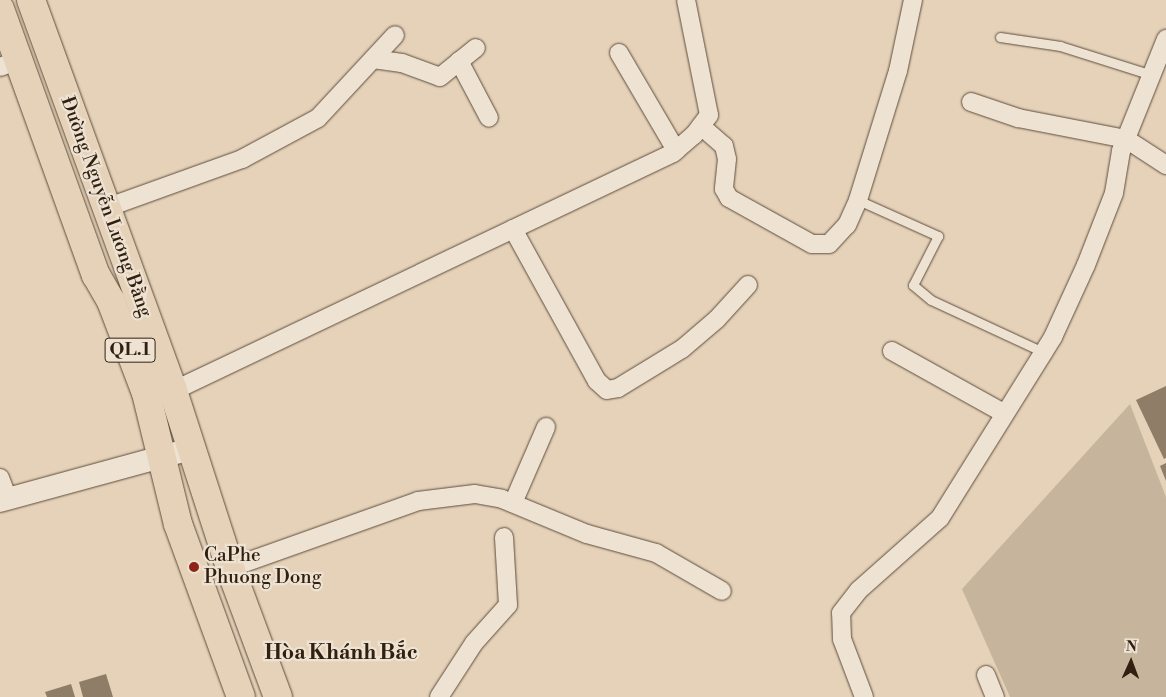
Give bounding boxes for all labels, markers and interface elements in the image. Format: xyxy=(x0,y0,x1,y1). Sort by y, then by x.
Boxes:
street label: Đường Nguyễn Lương Bằng xyxy=(55,94,157,320)
road number: QL.1 xyxy=(104,334,156,366)
place label: CaPhe Phuong Dong xyxy=(204,545,322,589)
marker: CaPhe Phuong Dong xyxy=(188,561,200,573)
north arrow xyxy=(1106,637,1156,687)
text: N xyxy=(1126,638,1137,656)
district label: Hòa Khánh Bắc xyxy=(264,640,418,666)

